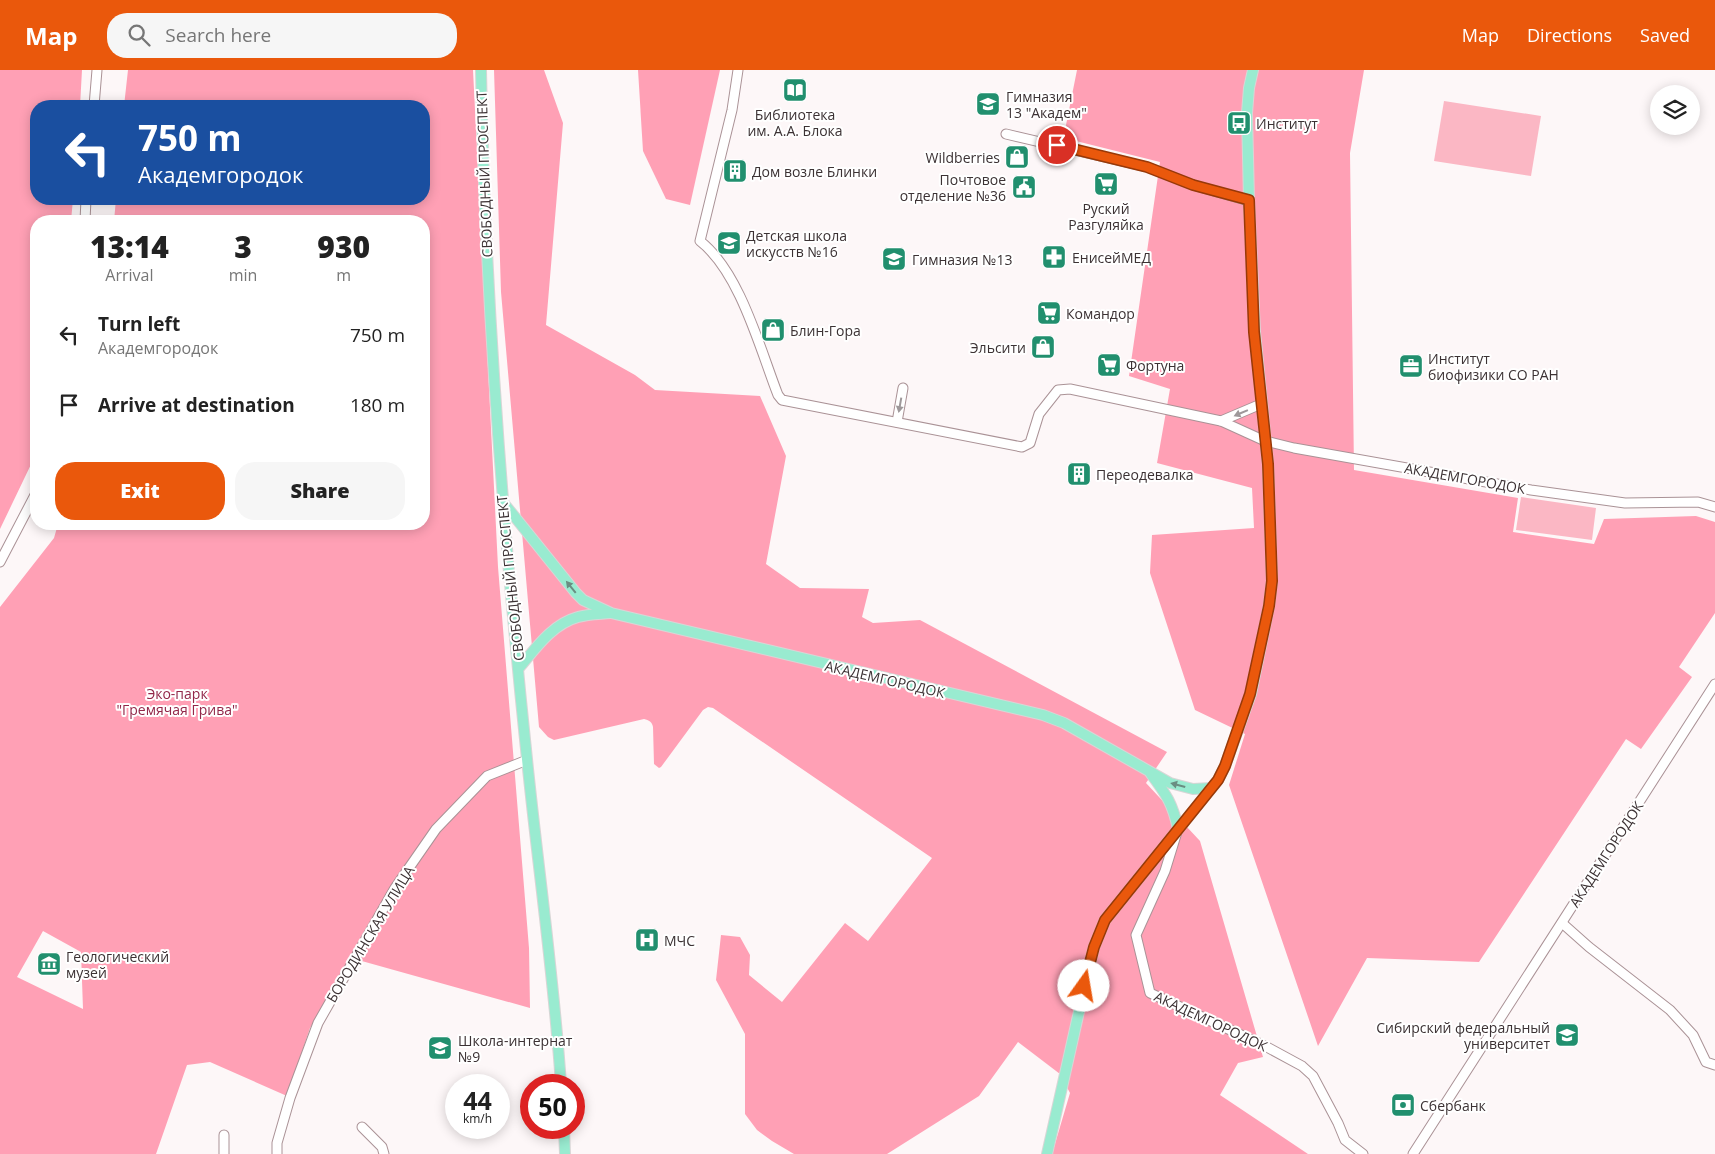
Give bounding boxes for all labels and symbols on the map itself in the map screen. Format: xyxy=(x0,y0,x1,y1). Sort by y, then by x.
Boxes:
library icon: Библиотека им. А.А. Блока xyxy=(782,77,808,103)
place label: Гимназия 13 "Академ" xyxy=(1006,87,1087,122)
street label: СВОБОДНЫЙ ПРОСПЕКТ xyxy=(472,90,496,258)
school or university icon: Гимназия 13 "Академ" xyxy=(975,91,1001,117)
place label: Библиотека им. А.А. Блока xyxy=(747,105,843,140)
bus stop icon: Институт xyxy=(1226,110,1252,136)
place label: Институт xyxy=(1256,114,1318,133)
pin xyxy=(1036,124,1078,166)
shop icon: Wildberries xyxy=(1004,144,1030,170)
place label: Wildberries xyxy=(926,148,1000,167)
building icon: Дом возле Блинки xyxy=(722,158,748,184)
place label: Дом возле Блинки xyxy=(752,162,877,181)
place label: Почтовое отделение №36 xyxy=(900,170,1006,205)
supermarket icon: Руский Разгуляйка xyxy=(1093,171,1119,197)
public building icon: Почтовое отделение №36 xyxy=(1011,174,1037,200)
place label: Руский Разгуляйка xyxy=(1068,199,1144,234)
place label: Детская школа искусств №16 xyxy=(746,226,847,261)
school or university icon: Детская школа искусств №16 xyxy=(716,230,742,256)
pharmacy icon: ЕнисейМЕД xyxy=(1041,244,1067,270)
school or university icon: Гимназия №13 xyxy=(881,246,907,272)
place label: ЕнисейМЕД xyxy=(1072,248,1151,267)
place label: Гимназия №13 xyxy=(912,250,1012,269)
supermarket icon: Командор xyxy=(1036,300,1062,326)
place label: Командор xyxy=(1066,304,1135,323)
shop icon: Блин-Гора xyxy=(760,317,786,343)
place label: Блин-Гора xyxy=(790,321,861,340)
shop icon: Эльсити xyxy=(1030,334,1056,360)
place label: Эльсити xyxy=(970,338,1026,357)
place label: Институт биофизики СО РАН xyxy=(1428,349,1559,384)
supermarket icon: Фортуна xyxy=(1096,352,1122,378)
office icon: Институт биофизики СО РАН xyxy=(1398,353,1424,379)
place label: Фортуна xyxy=(1126,356,1184,375)
one-way arrow xyxy=(896,398,904,414)
one-way arrow xyxy=(1234,409,1248,417)
street label: АКАДЕМГОРОДОК xyxy=(1403,458,1528,498)
building icon: Переодевалка xyxy=(1066,461,1092,487)
place label: Переодевалка xyxy=(1096,465,1194,484)
street label: СВОБОДНЫЙ ПРОСПЕКТ xyxy=(492,494,528,662)
one-way arrow xyxy=(566,581,577,594)
street label: АКАДЕМГОРОДОК xyxy=(823,656,947,702)
park label: Эко-парк "Гремячая Грива" xyxy=(116,684,238,719)
one-way arrow xyxy=(1171,781,1186,789)
street label: АКАДЕМГОРОДОК xyxy=(1565,797,1648,911)
street label: БОРОДИНСКАЯ УЛИЦА xyxy=(322,862,418,1006)
hospital icon: МЧС xyxy=(634,927,660,953)
place label: МЧС xyxy=(664,931,695,950)
place label: Геологический музей xyxy=(66,947,169,982)
museum icon: Геологический музей xyxy=(36,951,62,977)
position arrow xyxy=(1057,959,1109,1011)
street label: АКАДЕМГОРОДОК xyxy=(1151,986,1271,1056)
place label: Сибирский федеральный университет xyxy=(1376,1018,1550,1053)
school or university icon: Сибирский федеральный университет xyxy=(1554,1022,1580,1048)
place label: Школа-интернат №9 xyxy=(458,1031,573,1066)
school or university icon: Школа-интернат №9 xyxy=(427,1035,453,1061)
speed limit sign: 50 xyxy=(520,1074,585,1139)
bank icon: Сбербанк xyxy=(1390,1092,1416,1118)
place label: Сбербанк xyxy=(1420,1096,1487,1115)

